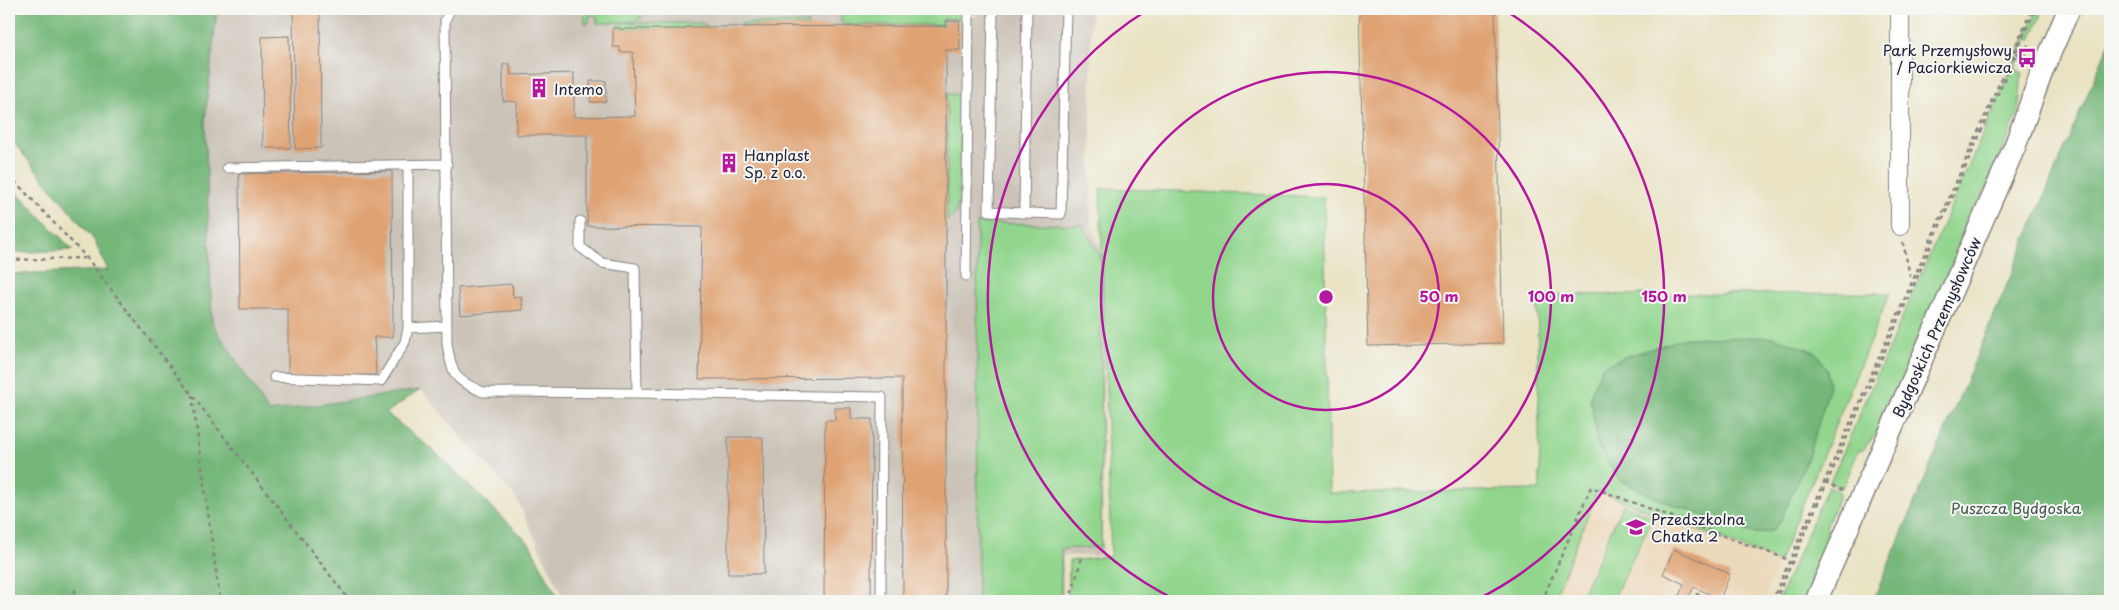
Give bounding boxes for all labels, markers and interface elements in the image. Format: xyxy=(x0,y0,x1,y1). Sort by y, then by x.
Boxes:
place label: Park Przemysłowy / Paciorkiewicza xyxy=(1883,38,2013,78)
bus stop icon: Park Przemysłowy / Paciorkiewicza xyxy=(2016,47,2038,69)
building icon: Intemo xyxy=(528,77,550,99)
place label: Intemo xyxy=(554,77,603,100)
place label: Hanplast Sp. z o.o. xyxy=(744,143,810,183)
building icon: Hanplast Sp. z o.o. xyxy=(718,152,740,174)
street label: Bydgoskich Przemysłowców xyxy=(1886,233,1986,421)
text: 50 m xyxy=(1420,284,1458,307)
text: 100 m xyxy=(1528,284,1574,307)
text: 150 m xyxy=(1641,284,1687,307)
centre of rings xyxy=(1317,288,1335,306)
park label: Puszcza Bydgoska xyxy=(1951,496,2082,519)
place label: Przedszkolna Chatka 2 xyxy=(1651,507,1745,547)
school or university icon: Przedszkolna Chatka 2 xyxy=(1625,516,1647,538)

